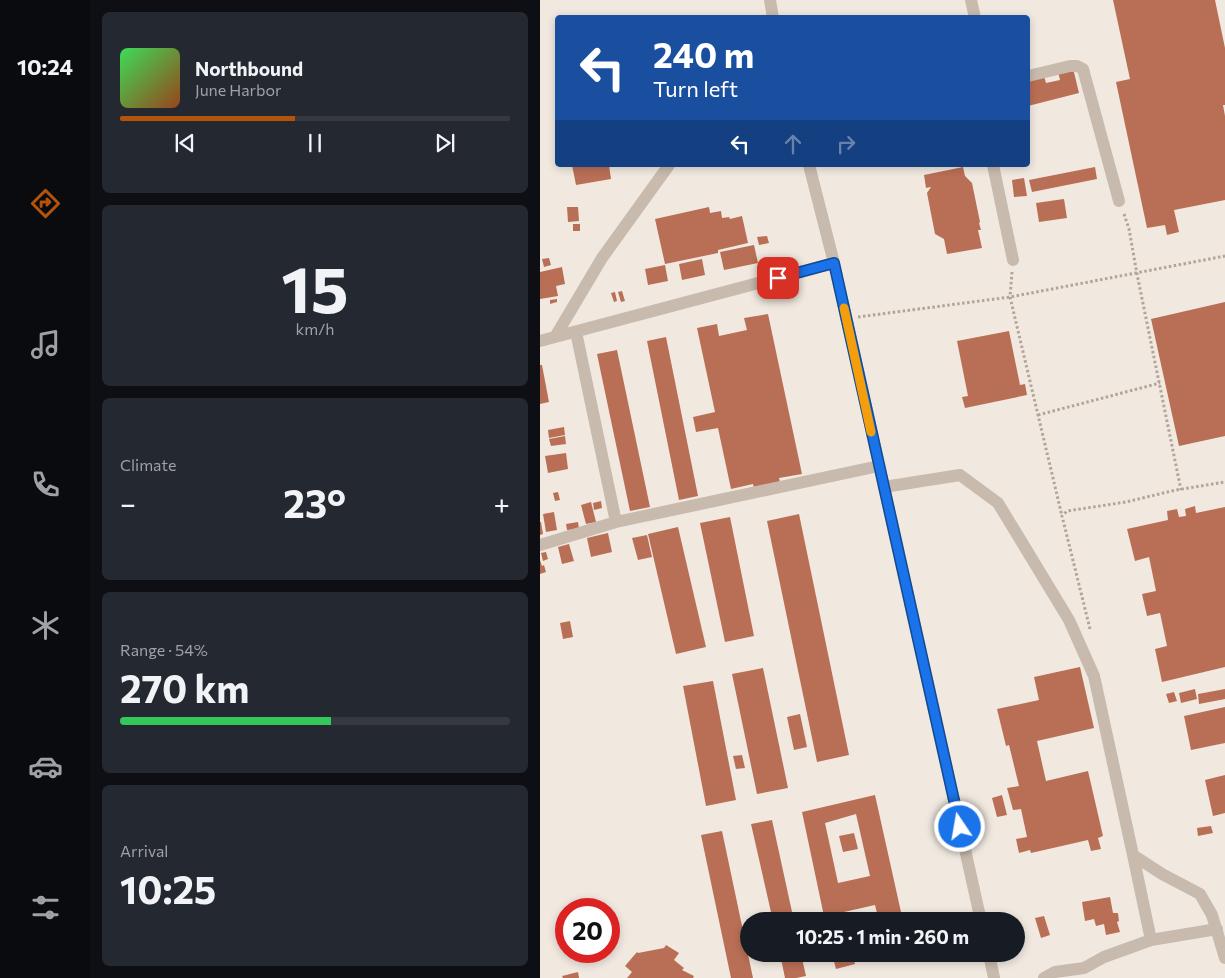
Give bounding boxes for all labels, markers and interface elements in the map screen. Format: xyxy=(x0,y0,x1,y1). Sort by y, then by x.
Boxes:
text: 240 m xyxy=(653,32,754,75)
icon: left xyxy=(570,35,635,100)
text: 10:24 xyxy=(17,53,73,80)
text: Northbound xyxy=(195,57,303,80)
text: Turn left xyxy=(653,75,738,102)
text: June Harbor xyxy=(195,80,281,99)
icon: previous xyxy=(171,129,199,157)
icon: pause xyxy=(301,129,329,157)
icon: next xyxy=(431,129,459,157)
icon: left xyxy=(726,130,754,158)
icon: ahead xyxy=(779,130,807,158)
icon: right xyxy=(832,130,860,158)
icon: directions xyxy=(28,186,63,221)
text: 15 xyxy=(281,247,349,326)
pin xyxy=(757,257,799,299)
icon: arrive xyxy=(764,264,792,292)
text: km/h xyxy=(296,319,334,338)
icon: music xyxy=(28,327,63,362)
text: Climate xyxy=(120,455,176,474)
icon: phone xyxy=(28,467,63,502)
text: 23° xyxy=(283,479,346,526)
text: − xyxy=(120,486,136,520)
text: + xyxy=(494,486,510,520)
icon: climate xyxy=(28,608,63,643)
text: Range · 54% xyxy=(120,640,208,659)
text: 270 km xyxy=(120,664,250,711)
icon: car xyxy=(28,749,63,784)
position arrow xyxy=(933,800,985,852)
text: Arrival xyxy=(120,841,168,860)
text: 10:25 xyxy=(120,865,216,912)
icon: filters xyxy=(28,890,63,925)
speed limit sign: 20 xyxy=(555,898,620,963)
text: 10:25 · 1 min · 260 m xyxy=(796,925,969,948)

